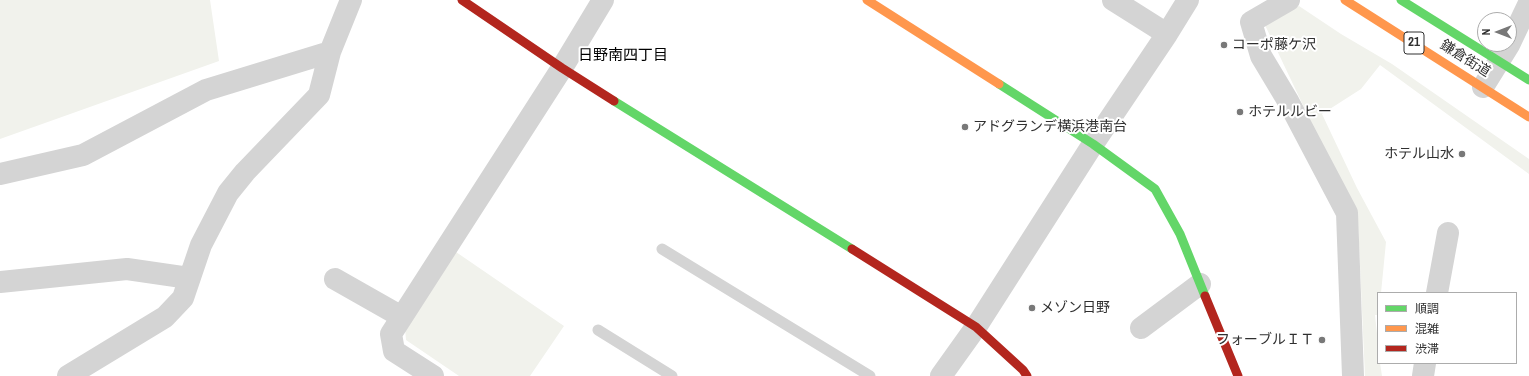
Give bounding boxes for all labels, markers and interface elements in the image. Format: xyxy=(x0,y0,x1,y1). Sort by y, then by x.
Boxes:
north arrow xyxy=(1477,12,1517,52)
text: N xyxy=(1479,29,1493,35)
road number: 21 xyxy=(1404,32,1424,54)
place label: コーポ藤ケ沢 xyxy=(1232,37,1316,53)
street label: 鎌倉街道 xyxy=(1437,37,1493,81)
marker: コーポ藤ケ沢 xyxy=(1219,40,1229,50)
district label: 日野南四丁目 xyxy=(578,47,668,65)
place label: ホテルルビー xyxy=(1248,104,1332,120)
marker: ホテルルビー xyxy=(1235,107,1245,117)
place label: アドグランデ横浜港南台 xyxy=(973,119,1127,135)
marker: アドグランデ横浜港南台 xyxy=(960,122,970,132)
place label: ホテル山水 xyxy=(1384,146,1454,162)
marker: ホテル山水 xyxy=(1457,149,1467,159)
legend xyxy=(1377,292,1517,364)
place label: メゾン日野 xyxy=(1040,300,1110,316)
text: 順調 xyxy=(1415,301,1439,317)
marker: メゾン日野 xyxy=(1027,303,1037,313)
text: 混雑 xyxy=(1415,321,1439,337)
place label: フォーブルＩＴ xyxy=(1216,332,1314,348)
marker: フォーブルＩＴ xyxy=(1317,335,1327,345)
text: 渋滞 xyxy=(1415,341,1439,357)

